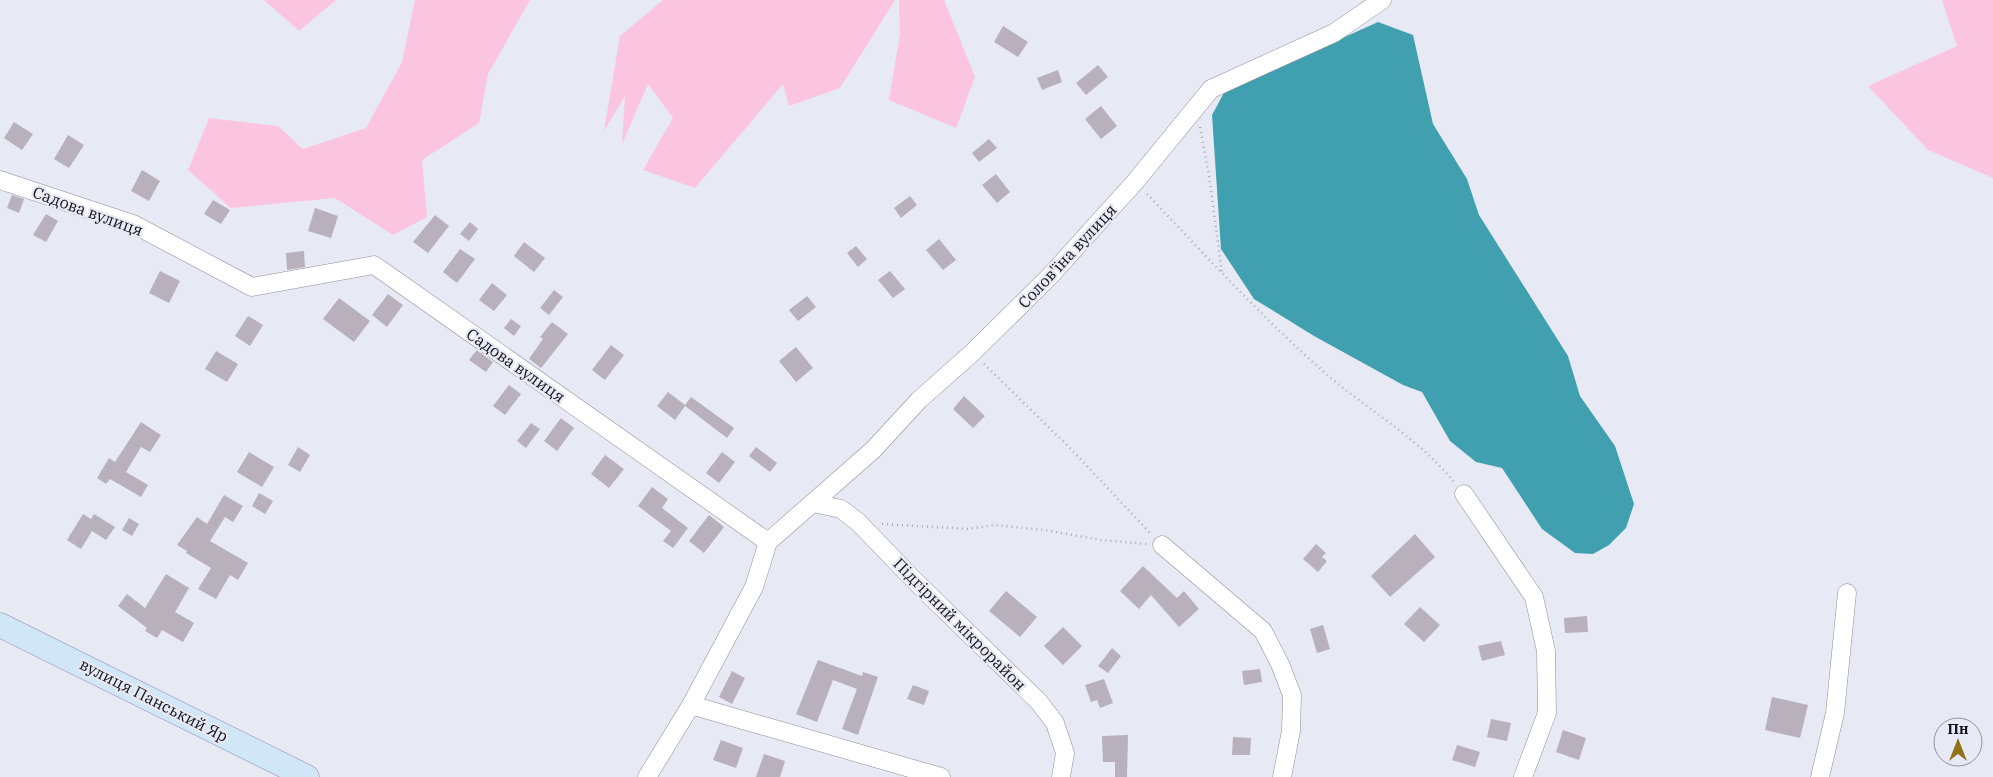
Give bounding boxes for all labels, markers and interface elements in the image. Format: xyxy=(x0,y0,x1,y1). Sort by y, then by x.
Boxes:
street label: Садова вулиця xyxy=(30,182,146,240)
street label: Солов'їна вулиця xyxy=(1014,200,1120,312)
street label: Садова вулиця xyxy=(463,324,569,406)
street label: Підгірний мікрорайон xyxy=(889,553,1031,695)
street label: вулиця Панський Яр xyxy=(76,654,232,746)
north arrow xyxy=(1933,717,1983,767)
text: Пн xyxy=(1948,720,1968,738)

